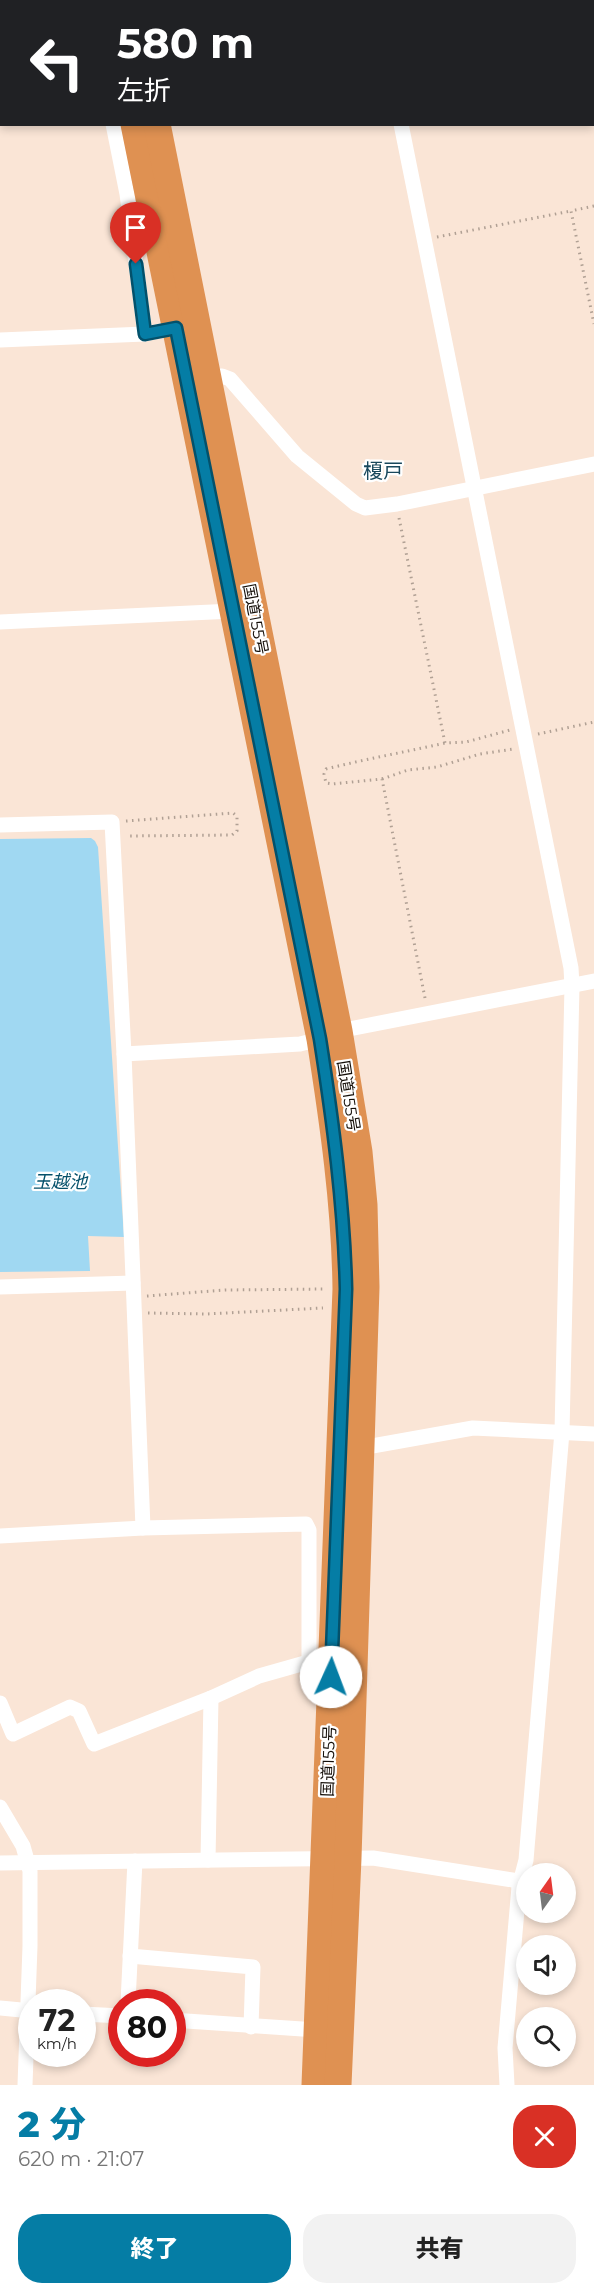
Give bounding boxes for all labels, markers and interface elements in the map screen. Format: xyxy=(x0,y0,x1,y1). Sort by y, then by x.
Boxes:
text: 580 m xyxy=(117,17,254,69)
icon: left xyxy=(18,24,96,102)
text: 左折 xyxy=(117,74,171,107)
pin xyxy=(110,202,161,264)
icon: arrive xyxy=(119,211,152,244)
district label: 榎戸 xyxy=(363,459,403,483)
street label: 国道155号 xyxy=(239,582,272,656)
street label: 国道155号 xyxy=(334,1059,364,1133)
water label: 玉越池 xyxy=(33,1171,89,1193)
position arrow xyxy=(299,1645,363,1709)
street label: 国道155号 xyxy=(318,1725,339,1797)
north arrow xyxy=(516,1863,576,1923)
map controls xyxy=(516,1863,576,2067)
button: sound xyxy=(516,1935,576,1995)
speed limit sign: 80 xyxy=(108,1989,186,2067)
text: 72 xyxy=(39,2002,75,2039)
button: search xyxy=(516,2007,576,2067)
text: km/h xyxy=(37,2034,77,2053)
text: 2 分 xyxy=(18,2102,86,2146)
button: close xyxy=(513,2105,576,2168)
text: 620 m · 21:07 xyxy=(18,2147,144,2171)
button: 終了 xyxy=(18,2214,291,2283)
button: 共有 xyxy=(303,2214,576,2283)

